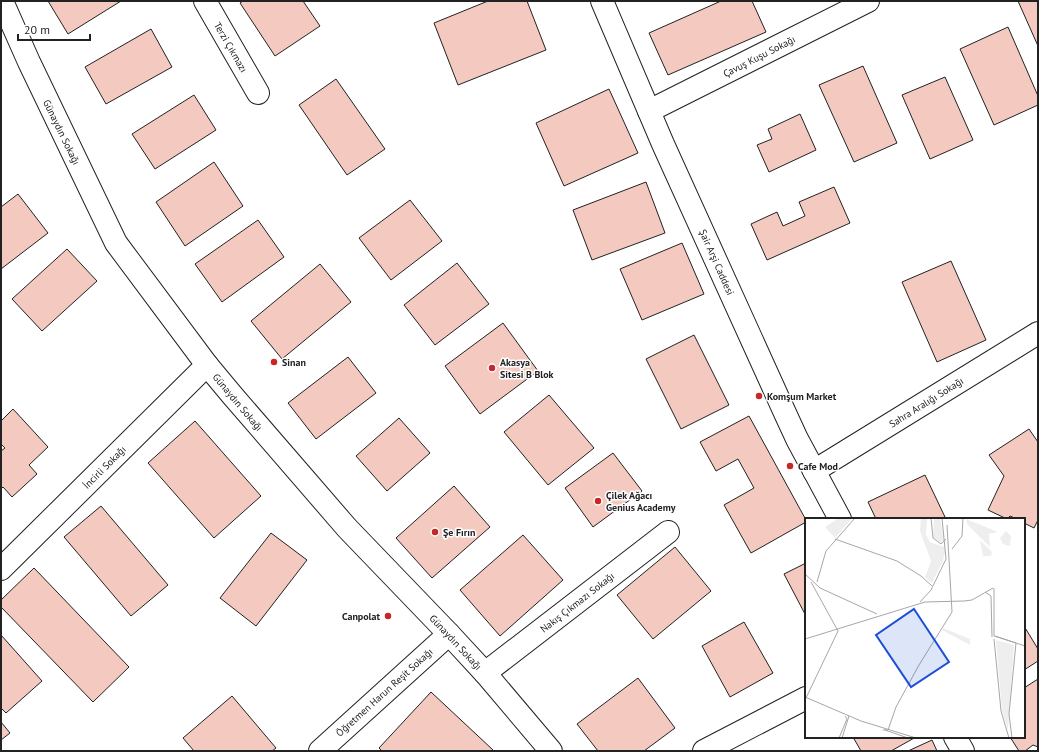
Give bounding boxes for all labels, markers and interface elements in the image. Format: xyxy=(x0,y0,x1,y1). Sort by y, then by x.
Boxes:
scale bar xyxy=(18,16,90,42)
street label: Terzi Çıkmazı xyxy=(211,20,250,75)
text: 20 m xyxy=(24,22,50,37)
street label: Çavuş Kuşu Sokağı xyxy=(721,33,798,80)
street label: Günaydın Sokağı xyxy=(40,97,83,167)
street label: Şair Arşi Caddesi xyxy=(696,227,737,297)
place label: Sinan xyxy=(282,356,306,369)
place label: Akasya Sitesi B Blok xyxy=(500,356,554,381)
marker: Sinan xyxy=(269,357,279,367)
marker: Akasya Sitesi B Blok xyxy=(487,363,497,373)
street label: Günaydın Sokağı xyxy=(210,371,266,434)
street label: Sahra Aralığı Sokağı xyxy=(887,374,966,431)
place label: Komşum Market xyxy=(767,390,837,403)
marker: Komşum Market xyxy=(754,391,764,401)
street label: İncirli Sokağı xyxy=(80,443,129,492)
place label: Cafe Mod xyxy=(798,460,838,473)
marker: Cafe Mod xyxy=(785,461,795,471)
place label: Çilek Ağacı Genius Academy xyxy=(606,489,676,514)
marker: Çilek Ağacı Genius Academy xyxy=(593,496,603,506)
inset map xyxy=(805,518,1025,738)
place label: Şe Fırın xyxy=(443,526,475,539)
marker: Şe Fırın xyxy=(430,527,440,537)
street label: Nakış Çıkmazı Sokağı xyxy=(538,569,617,635)
place label: Canpolat xyxy=(342,610,380,623)
marker: Canpolat xyxy=(383,611,393,621)
street label: Günaydın Sokağı xyxy=(427,612,485,673)
street label: Öğretmen Harun Reşit Sokağı xyxy=(333,645,436,739)

